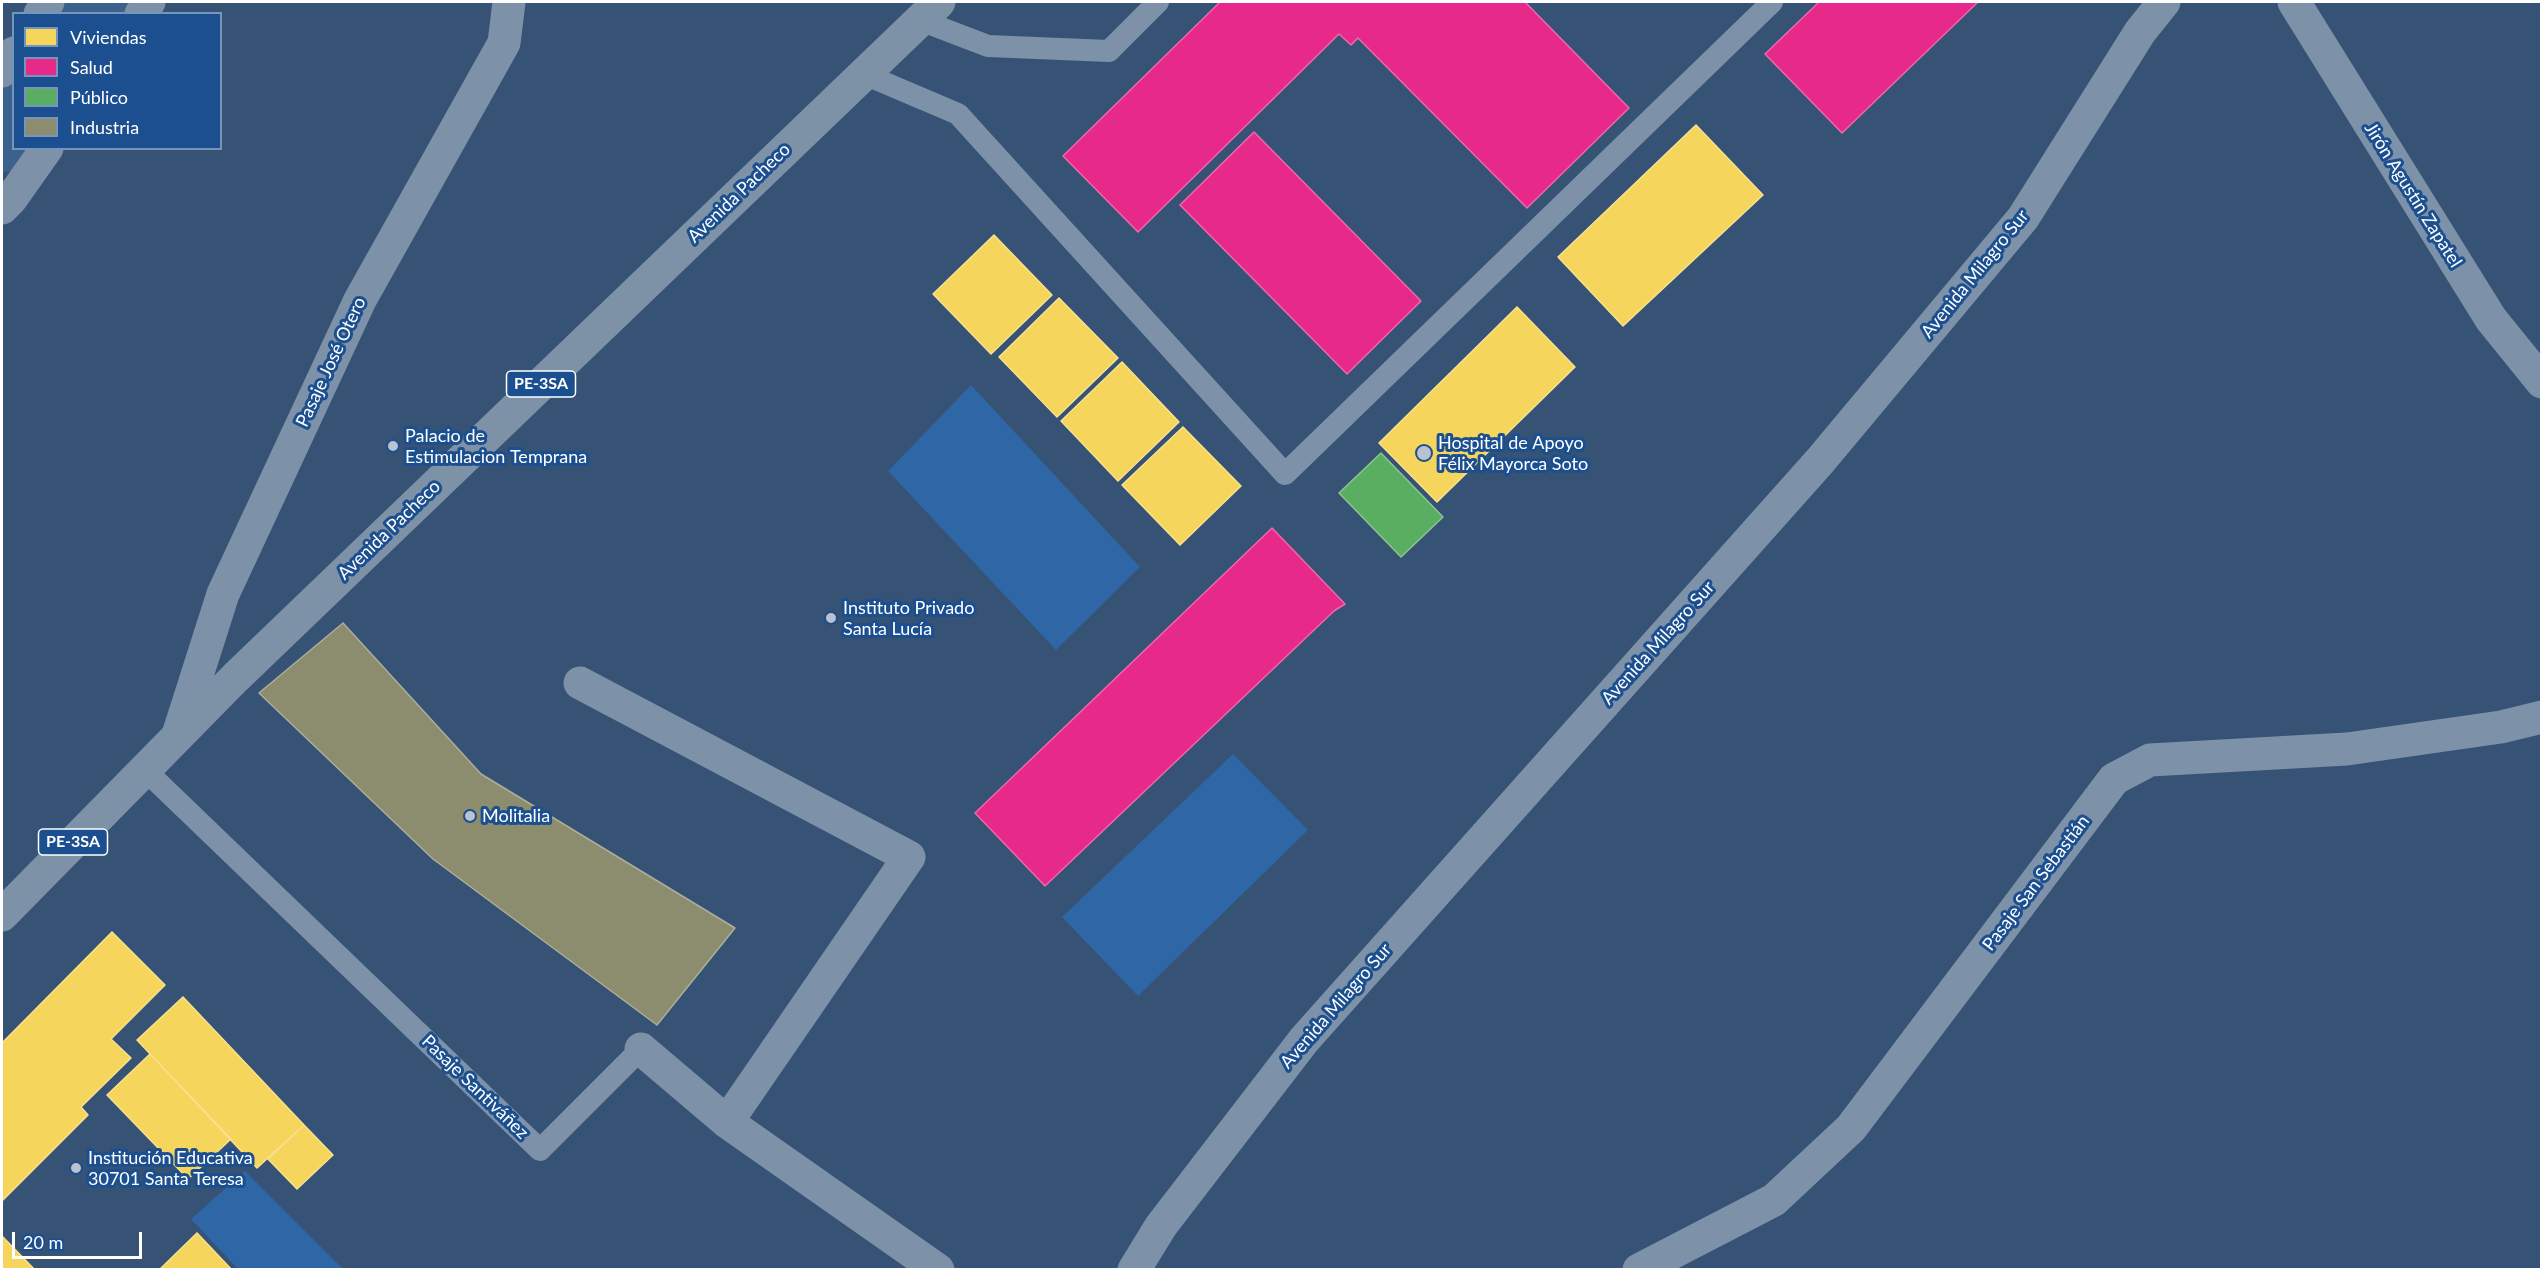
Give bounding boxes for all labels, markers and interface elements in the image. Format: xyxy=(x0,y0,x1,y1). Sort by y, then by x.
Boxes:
legend xyxy=(12,12,222,150)
text: Viviendas xyxy=(70,26,146,48)
text: Salud xyxy=(70,56,113,78)
text: Público xyxy=(70,86,128,108)
text: Industria xyxy=(70,116,139,138)
street label: Jirón Agustín Zapatel xyxy=(2360,119,2466,271)
street label: Avenida Pacheco xyxy=(683,139,795,247)
street label: Avenida Milagro Sur xyxy=(1917,206,2033,342)
street label: Pasaje José Otero xyxy=(291,294,371,430)
road number: PE-3SA xyxy=(506,371,576,397)
place label: Palacio de Estimulacion Temprana xyxy=(405,425,587,468)
place label: Hospital de Apoyo Félix Mayorca Soto xyxy=(1438,432,1588,474)
marker: Palacio de Estimulacion Temprana xyxy=(386,439,400,453)
marker: Hospital de Apoyo Félix Mayorca Soto xyxy=(1415,444,1433,462)
street label: Avenida Pacheco xyxy=(333,476,445,584)
street label: Avenida Milagro Sur xyxy=(1597,577,1719,709)
place label: Instituto Privado Santa Lucía xyxy=(843,597,974,640)
marker: Instituto Privado Santa Lucía xyxy=(824,611,838,625)
place label: Molitalia xyxy=(482,805,550,827)
marker: Molitalia xyxy=(463,809,477,823)
street label: Pasaje San Sebastián xyxy=(1978,811,2094,955)
road number: PE-3SA xyxy=(38,829,107,855)
street label: Avenida Milagro Sur xyxy=(1276,939,1396,1073)
street label: Pasaje Santiváñez xyxy=(417,1031,533,1143)
place label: Institución Educativa 30701 Santa Teresa xyxy=(88,1147,253,1190)
marker: Institución Educativa 30701 Santa Teresa xyxy=(69,1161,83,1175)
scale bar xyxy=(15,1220,146,1258)
text: 20 m xyxy=(23,1231,63,1253)

